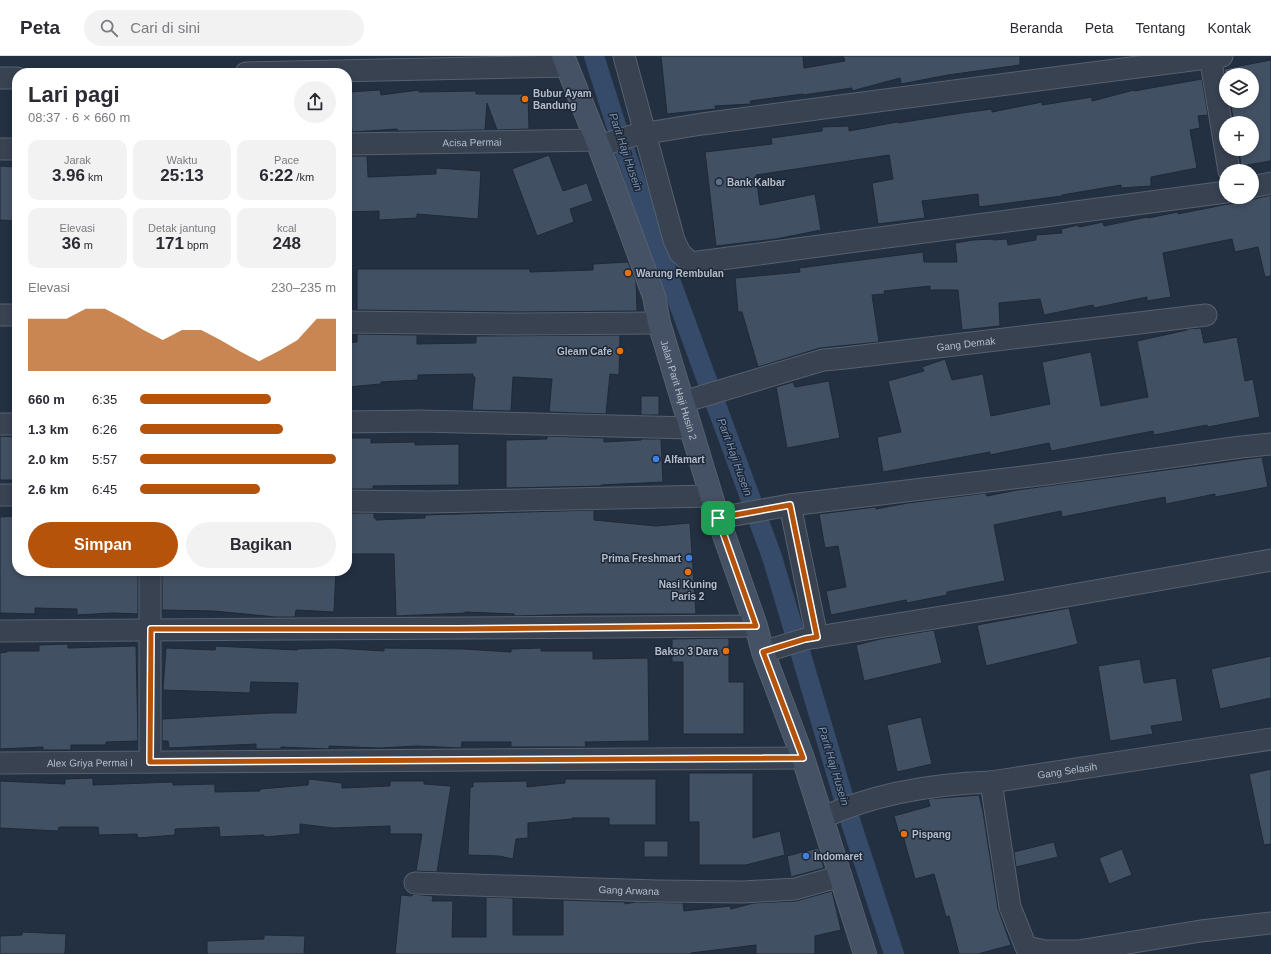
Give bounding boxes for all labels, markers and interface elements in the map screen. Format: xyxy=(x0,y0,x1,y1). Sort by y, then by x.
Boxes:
search box xyxy=(84,10,364,46)
text: Peta xyxy=(20,17,60,38)
icon: search xyxy=(98,17,120,39)
text: Cari di sini xyxy=(130,19,200,36)
text: Beranda xyxy=(1010,20,1063,36)
text: Peta xyxy=(1085,20,1114,36)
text: Tentang xyxy=(1136,20,1185,36)
text: Kontak xyxy=(1207,20,1251,36)
map controls xyxy=(1219,68,1259,204)
button: layers xyxy=(1219,68,1259,108)
button: share xyxy=(294,81,336,123)
text: Lari pagi xyxy=(28,82,120,107)
place label: Bubur Ayam Bandung xyxy=(533,88,592,111)
marker: Bubur Ayam Bandung xyxy=(520,94,530,104)
text: 08:37 · 6 × 660 m xyxy=(28,110,130,125)
water label: Parit Haji Husein xyxy=(607,111,645,193)
button: + xyxy=(1219,116,1259,156)
street label: Acisa Permai xyxy=(442,137,502,148)
text: Jarak xyxy=(64,154,91,166)
text: Waktu xyxy=(167,154,197,166)
text: Pace xyxy=(274,154,299,166)
button: − xyxy=(1219,164,1259,204)
text: 3.96 xyxy=(52,166,85,185)
text: 25:13 xyxy=(160,166,204,185)
text: 6:22 xyxy=(259,166,293,185)
text: km xyxy=(85,171,103,183)
text: /km xyxy=(293,171,314,183)
marker: Bank Kalbar xyxy=(714,177,724,187)
place label: Bank Kalbar xyxy=(727,177,785,188)
text: Elevasi xyxy=(60,222,95,234)
text: Detak jantung xyxy=(148,222,216,234)
text: kcal xyxy=(277,222,296,234)
text: 36 xyxy=(62,234,81,253)
text: 171 xyxy=(156,234,184,253)
text: 248 xyxy=(272,234,301,253)
text: m xyxy=(81,239,93,251)
text: bpm xyxy=(184,239,208,251)
marker: Warung Rembulan xyxy=(623,268,633,278)
place label: Warung Rembulan xyxy=(636,268,724,279)
text: Elevasi xyxy=(28,280,70,295)
text: 230–235 m xyxy=(271,280,336,295)
street label: Gang Demak xyxy=(936,335,997,353)
street label: Jalan Parit Haji Husin 2 xyxy=(658,339,699,442)
place label: Gleam Cafe xyxy=(557,346,612,357)
marker: Gleam Cafe xyxy=(615,346,625,356)
text: 660 m xyxy=(28,392,65,407)
text: 6:35 xyxy=(92,392,117,407)
water label: Parit Haji Husein xyxy=(715,416,755,498)
text: 1.3 km xyxy=(28,422,68,437)
text: 6:26 xyxy=(92,422,117,437)
text: 2.0 km xyxy=(28,452,68,467)
text: 5:57 xyxy=(92,452,117,467)
marker: Alfamart xyxy=(651,454,661,464)
place label: Alfamart xyxy=(664,454,705,465)
text: 2.6 km xyxy=(28,482,68,497)
text: 6:45 xyxy=(92,482,117,497)
pin xyxy=(701,501,735,535)
icon: arrive xyxy=(707,507,729,529)
button: Simpan xyxy=(28,522,178,568)
button: Bagikan xyxy=(186,522,336,568)
place label: Prima Freshmart xyxy=(602,553,682,564)
marker: Prima Freshmart xyxy=(684,553,694,563)
marker: Nasi Kuning Paris 2 xyxy=(683,567,693,577)
place label: Nasi Kuning Paris 2 xyxy=(659,579,717,602)
place label: Bakso 3 Dara xyxy=(655,646,718,657)
marker: Bakso 3 Dara xyxy=(721,646,731,656)
water label: Parit Haji Husein xyxy=(816,725,852,807)
street label: Alex Griya Permai I xyxy=(47,757,133,769)
street label: Gang Selasih xyxy=(1037,761,1098,781)
marker: Pispang xyxy=(899,829,909,839)
place label: Pispang xyxy=(912,829,951,840)
marker: Indomaret xyxy=(801,851,811,861)
place label: Indomaret xyxy=(814,851,863,862)
street label: Gang Arwana xyxy=(598,884,660,897)

